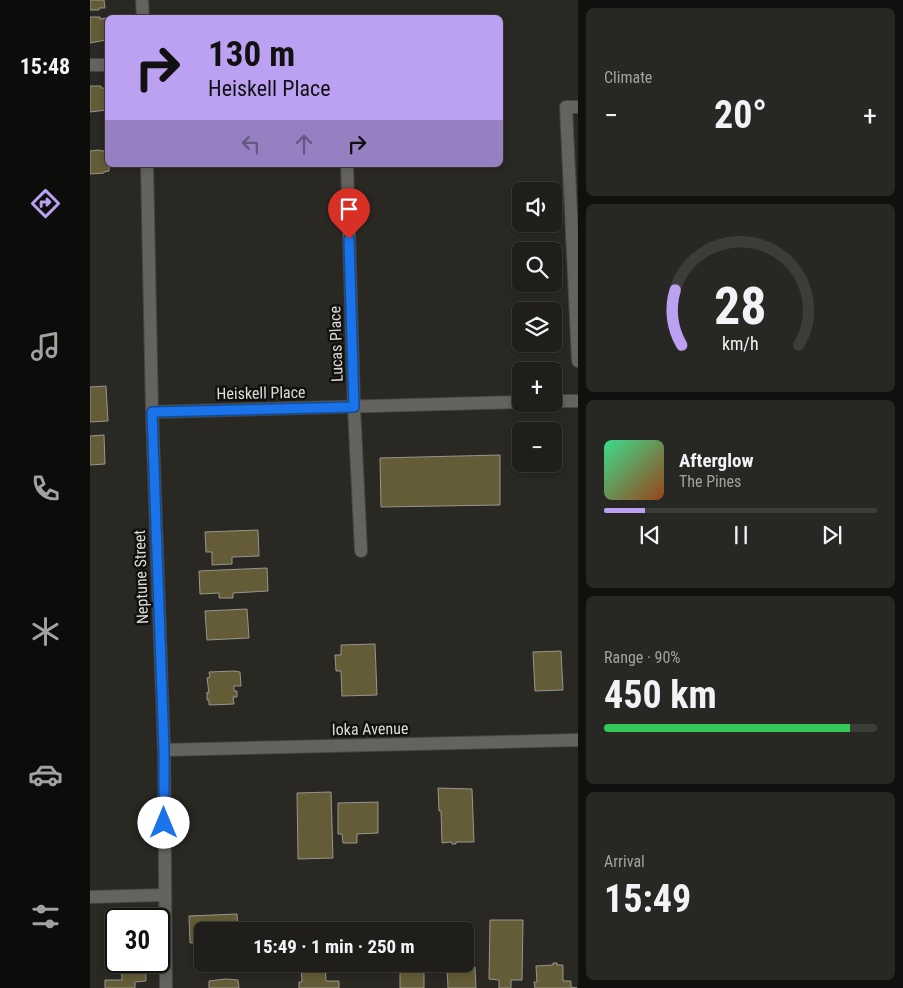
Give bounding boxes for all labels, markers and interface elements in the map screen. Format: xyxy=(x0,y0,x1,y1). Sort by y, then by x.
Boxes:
text: 130 m xyxy=(208,34,295,75)
icon: right xyxy=(125,35,190,100)
text: 15:48 xyxy=(20,54,70,79)
text: Climate xyxy=(604,68,652,87)
text: Heiskell Place xyxy=(208,76,330,101)
text: 20° xyxy=(714,93,767,137)
text: − xyxy=(604,99,618,132)
text: + xyxy=(863,99,877,132)
icon: left xyxy=(237,130,265,158)
icon: ahead xyxy=(290,130,318,158)
icon: right xyxy=(343,130,371,158)
map controls xyxy=(512,182,562,472)
button: sound xyxy=(512,182,562,232)
icon: directions xyxy=(28,186,63,221)
pin xyxy=(328,188,370,239)
icon: arrive xyxy=(335,195,363,223)
button: search xyxy=(512,242,562,292)
text: 28 xyxy=(714,276,767,337)
button: layers xyxy=(512,302,562,352)
street label: Lucas Place xyxy=(325,306,347,382)
icon: music xyxy=(28,329,63,364)
text: km/h xyxy=(722,333,759,354)
button: + xyxy=(512,362,562,412)
street label: Heiskell Place xyxy=(216,383,306,403)
button: − xyxy=(512,422,562,472)
text: Afterglow xyxy=(679,449,753,472)
icon: phone xyxy=(28,471,63,506)
text: The Pines xyxy=(679,472,741,491)
icon: previous xyxy=(636,521,664,549)
icon: pause xyxy=(727,521,755,549)
icon: next xyxy=(818,521,846,549)
street label: Neptune Street xyxy=(130,529,152,624)
icon: climate xyxy=(28,614,63,649)
text: Range · 90% xyxy=(604,648,680,667)
text: 450 km xyxy=(604,673,717,717)
street label: Ioka Avenue xyxy=(332,719,408,739)
icon: car xyxy=(28,757,63,792)
position arrow xyxy=(137,796,189,848)
text: Arrival xyxy=(604,852,645,871)
text: 15:49 xyxy=(604,877,691,921)
icon: filters xyxy=(28,899,63,934)
speed limit sign: 30 xyxy=(105,908,170,973)
text: 15:49 · 1 min · 250 m xyxy=(253,935,415,958)

